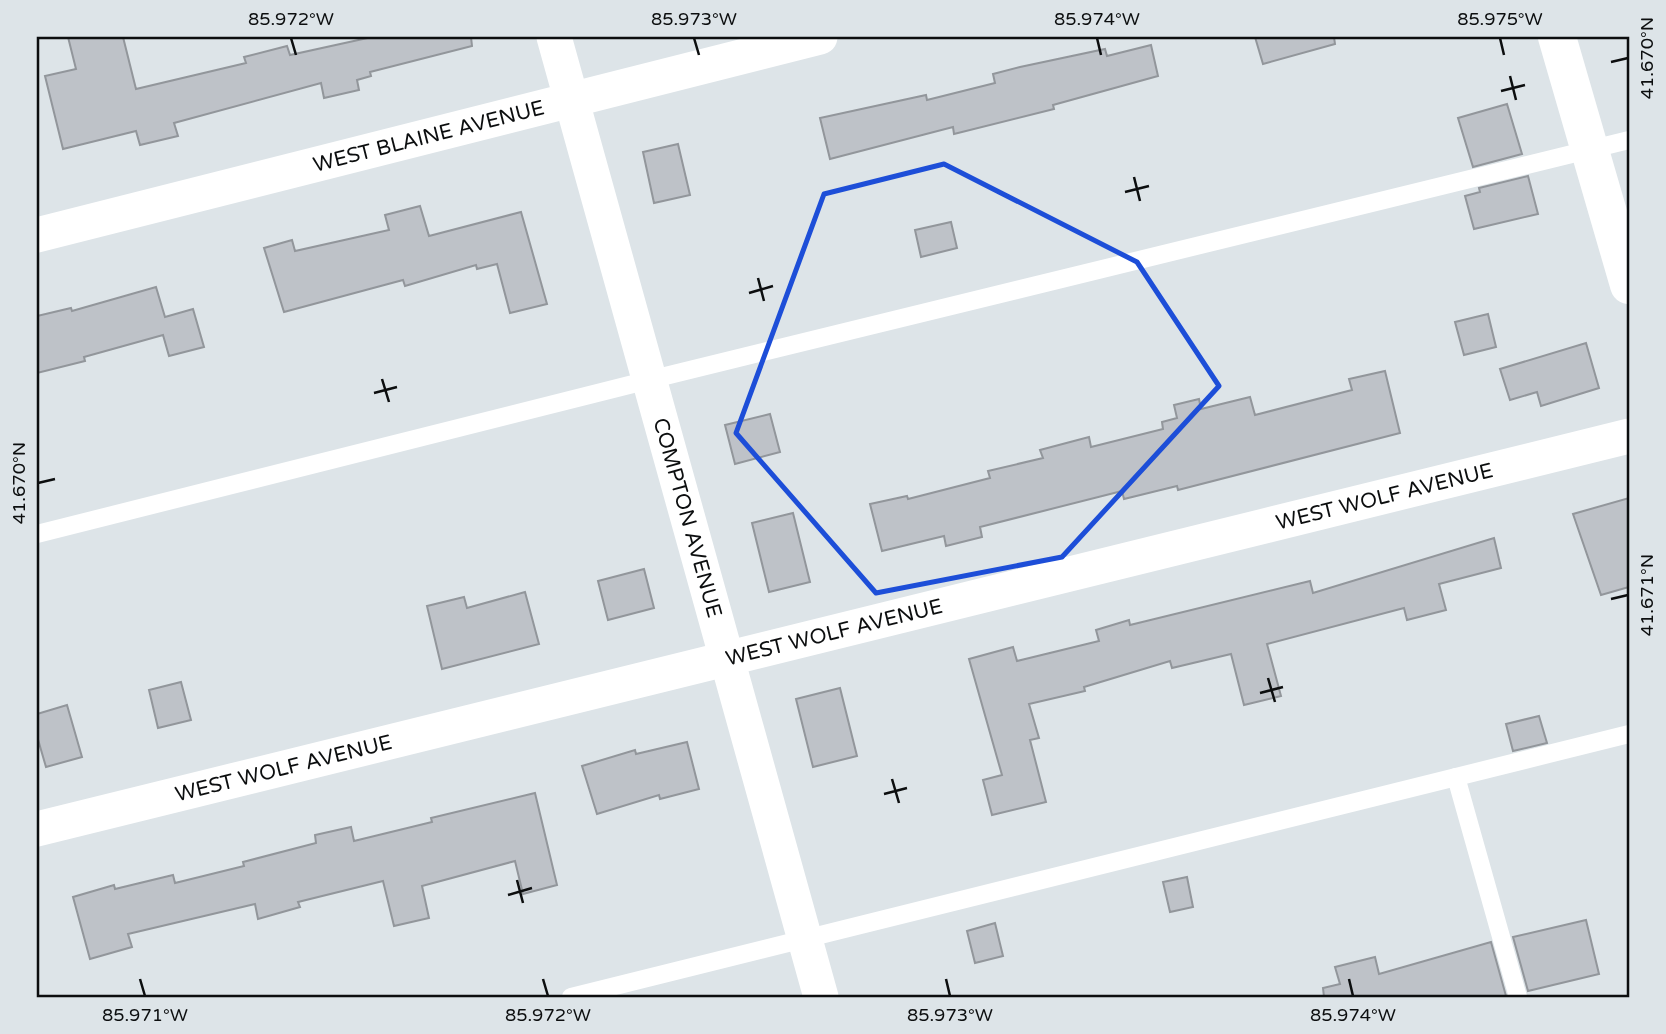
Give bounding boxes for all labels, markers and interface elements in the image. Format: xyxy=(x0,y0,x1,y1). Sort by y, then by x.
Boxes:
text: 85.972°W xyxy=(248,8,334,30)
text: 85.973°W xyxy=(651,8,737,30)
text: 85.974°W xyxy=(1054,8,1140,30)
text: 85.975°W xyxy=(1457,8,1543,30)
text: 41.670°N xyxy=(1636,17,1658,99)
street label: WEST BLAINE AVENUE xyxy=(311,95,547,178)
street label: COMPTON AVENUE xyxy=(648,415,727,621)
text: 41.670°N xyxy=(8,442,30,524)
street label: WEST WOLF AVENUE xyxy=(1274,458,1496,536)
text: 41.671°N xyxy=(1636,554,1658,636)
street label: WEST WOLF AVENUE xyxy=(723,594,945,672)
street label: WEST WOLF AVENUE xyxy=(173,730,395,807)
text: 85.971°W xyxy=(102,1004,188,1026)
text: 85.972°W xyxy=(505,1004,591,1026)
text: 85.973°W xyxy=(907,1004,993,1026)
text: 85.974°W xyxy=(1310,1004,1396,1026)

